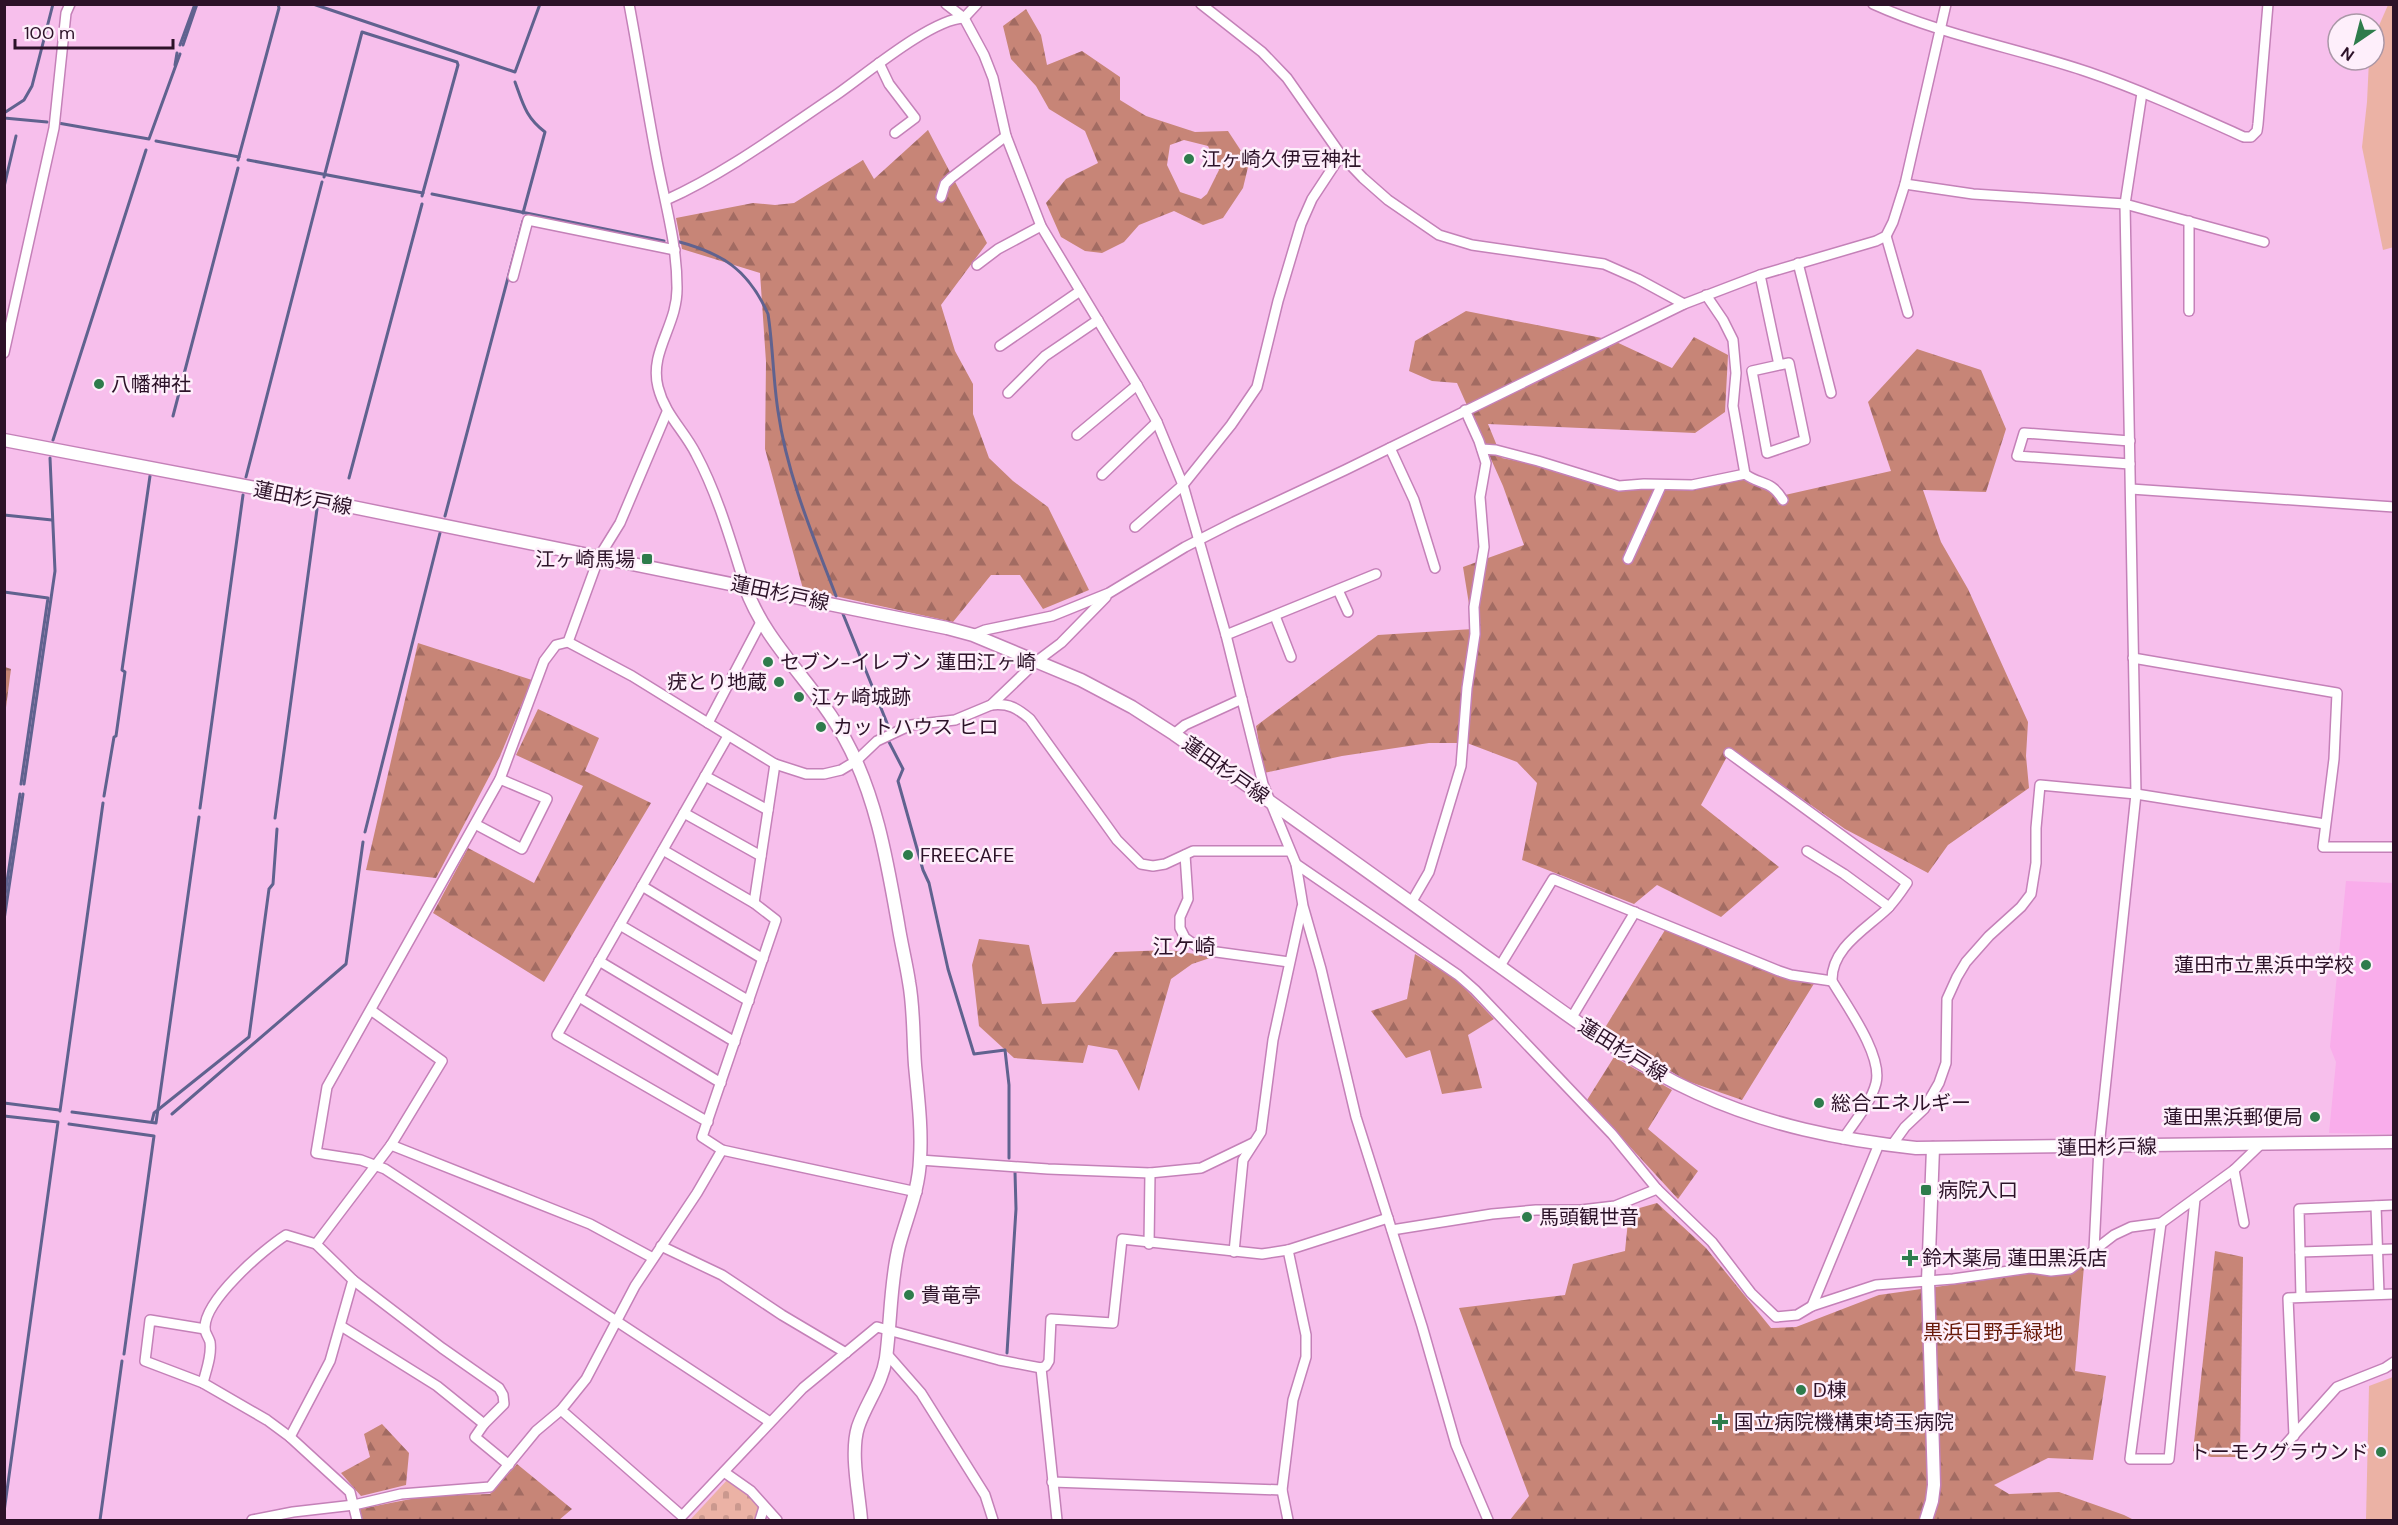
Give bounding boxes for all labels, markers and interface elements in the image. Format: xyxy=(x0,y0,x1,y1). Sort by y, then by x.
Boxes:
scale bar xyxy=(15,12,172,50)
north arrow xyxy=(2326,12,2386,72)
text: 100 m xyxy=(24,21,75,45)
text: N xyxy=(2337,42,2358,66)
place label: 江ヶ崎久伊豆神社 xyxy=(1201,146,1361,172)
marker: 江ヶ崎久伊豆神社 xyxy=(1182,152,1196,166)
place label: 八幡神社 xyxy=(111,371,191,397)
marker: 八幡神社 xyxy=(92,377,106,391)
street label: 蓮田杉戸線 xyxy=(251,476,355,520)
place label: 江ヶ崎馬場 xyxy=(535,546,635,572)
marker: 江ヶ崎馬場 xyxy=(640,552,654,566)
street label: 蓮田杉戸線 xyxy=(728,570,832,616)
place label: セブン-イレブン 蓮田江ヶ崎 xyxy=(780,649,1036,675)
marker: セブン-イレブン 蓮田江ヶ崎 xyxy=(761,655,775,669)
place label: 疣とり地蔵 xyxy=(667,669,767,695)
marker: 疣とり地蔵 xyxy=(772,675,786,689)
place label: 江ヶ崎城跡 xyxy=(811,684,911,710)
marker: 江ヶ崎城跡 xyxy=(792,690,806,704)
place label: カットハウス ヒロ xyxy=(833,714,998,740)
marker: カットハウス ヒロ xyxy=(814,720,828,734)
street label: 蓮田杉戸線 xyxy=(1178,731,1274,809)
place label: FREECAFE xyxy=(920,842,1014,868)
marker: FREECAFE xyxy=(901,848,915,862)
district label: 江ケ崎 xyxy=(1153,933,1216,961)
place label: 蓮田市立黒浜中学校 xyxy=(2174,952,2354,978)
marker: 蓮田市立黒浜中学校 xyxy=(2359,958,2373,972)
street label: 蓮田杉戸線 xyxy=(1574,1012,1672,1088)
place label: 総合エネルギー xyxy=(1831,1090,1971,1116)
marker: 総合エネルギー xyxy=(1812,1096,1826,1110)
place label: 蓮田黒浜郵便局 xyxy=(2163,1104,2303,1130)
marker: 蓮田黒浜郵便局 xyxy=(2308,1110,2322,1124)
street label: 蓮田杉戸線 xyxy=(2057,1133,2157,1161)
place label: 病院入口 xyxy=(1938,1177,2018,1203)
marker: 病院入口 xyxy=(1919,1183,1933,1197)
place label: 馬頭観世音 xyxy=(1539,1204,1639,1230)
marker: 馬頭観世音 xyxy=(1520,1210,1534,1224)
place label: 鈴木薬局 蓮田黒浜店 xyxy=(1922,1245,2107,1271)
marker: 鈴木薬局 蓮田黒浜店 xyxy=(1903,1251,1917,1265)
place label: 貴竜亭 xyxy=(921,1282,981,1308)
marker: 貴竜亭 xyxy=(902,1288,916,1302)
park label: 黒浜日野手緑地 xyxy=(1923,1319,2063,1345)
place label: D棟 xyxy=(1813,1377,1847,1403)
marker: D棟 xyxy=(1794,1383,1808,1397)
place label: 国立病院機構東埼玉病院 xyxy=(1734,1409,1954,1435)
marker: 国立病院機構東埼玉病院 xyxy=(1711,1413,1729,1431)
place label: トーモクグラウンド xyxy=(2190,1439,2369,1465)
marker: トーモクグラウンド xyxy=(2374,1445,2388,1459)

